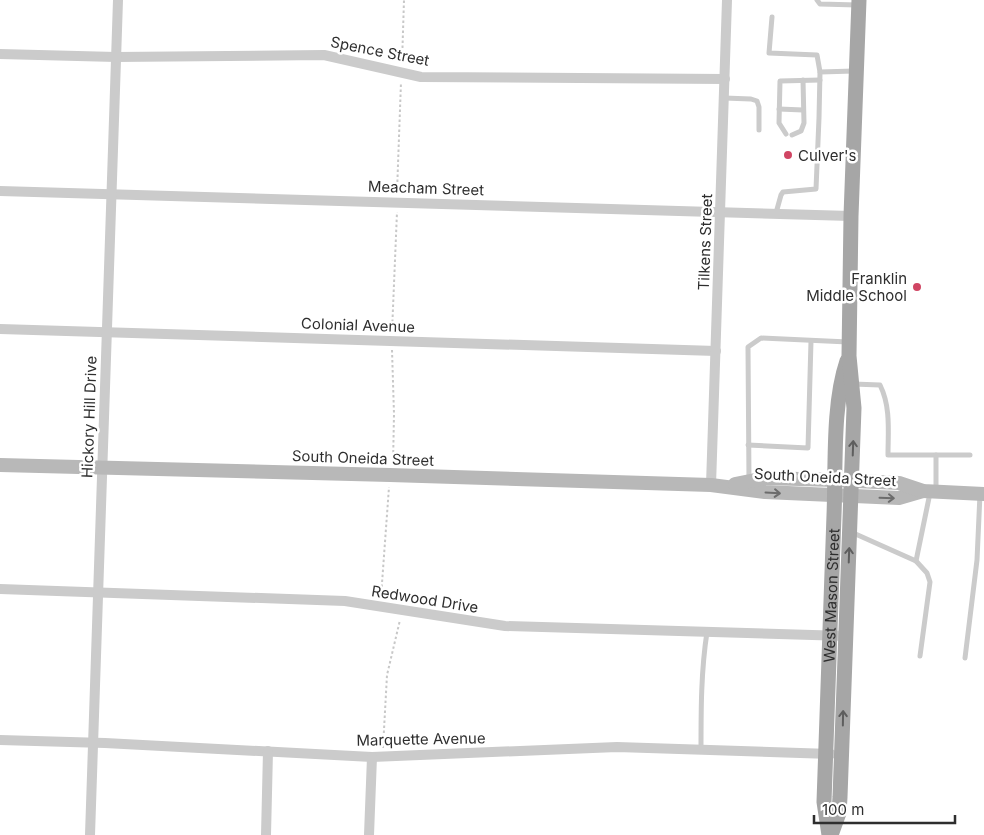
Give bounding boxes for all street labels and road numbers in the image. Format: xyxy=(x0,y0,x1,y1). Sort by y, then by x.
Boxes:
street label: Spence Street xyxy=(329,32,431,70)
street label: Meacham Street xyxy=(367,176,485,200)
street label: Tilkens Street xyxy=(694,193,716,291)
street label: Colonial Avenue xyxy=(301,314,415,336)
street label: Hickory Hill Drive xyxy=(77,356,101,478)
street label: South Oneida Street xyxy=(292,446,435,470)
street label: South Oneida Street xyxy=(753,464,897,490)
street label: West Mason Street xyxy=(819,528,843,663)
street label: Redwood Drive xyxy=(370,581,480,617)
street label: Marquette Avenue xyxy=(356,728,486,750)

